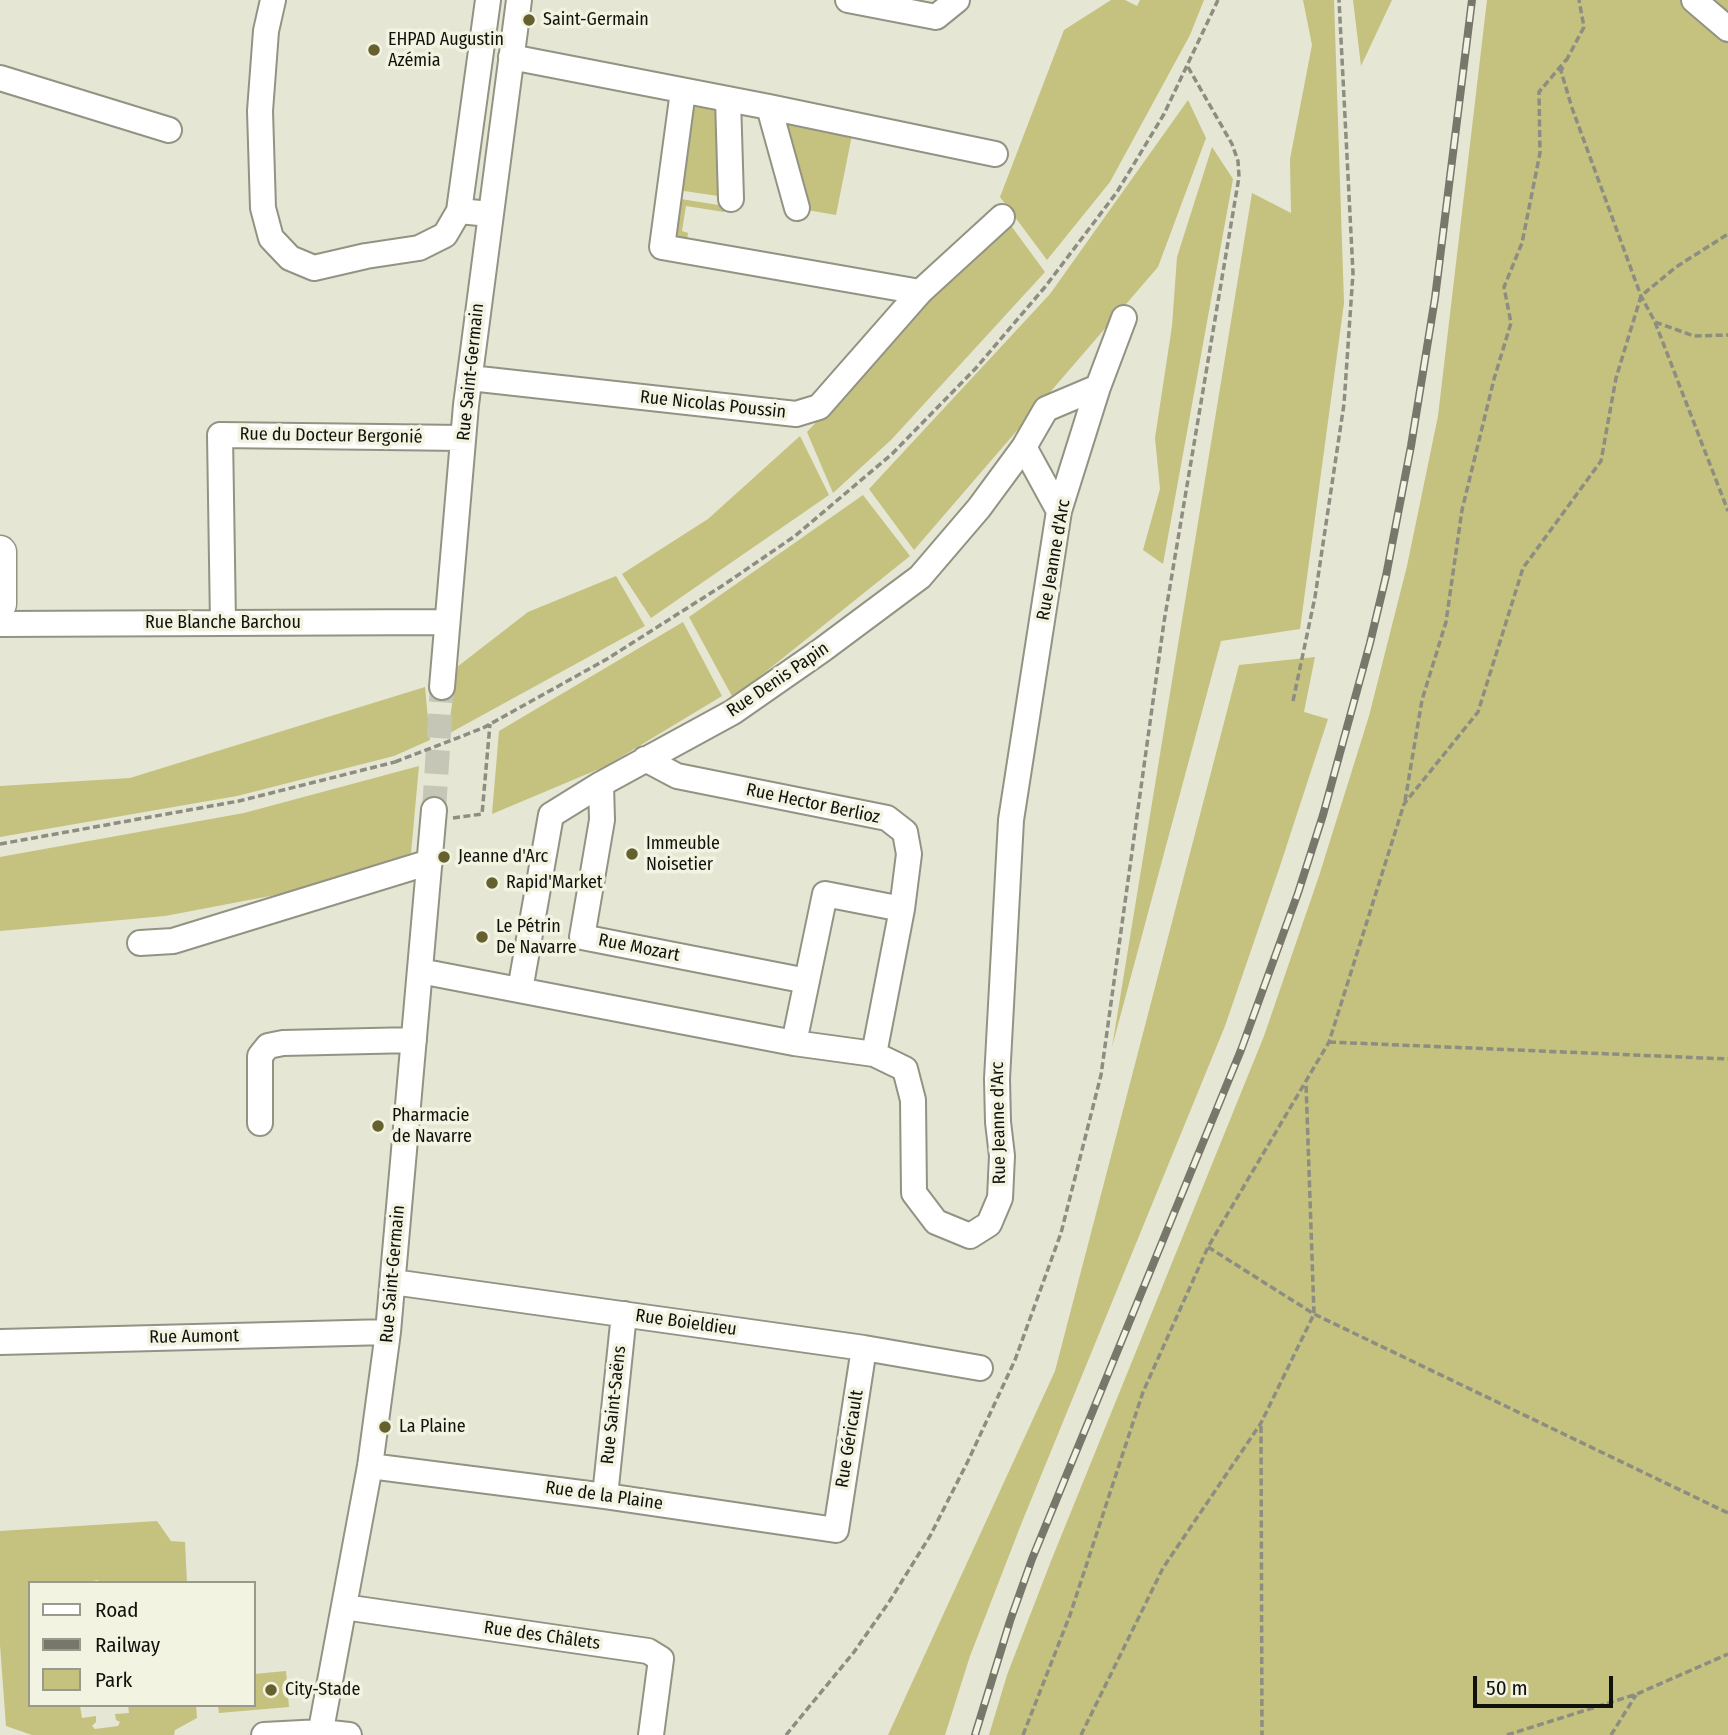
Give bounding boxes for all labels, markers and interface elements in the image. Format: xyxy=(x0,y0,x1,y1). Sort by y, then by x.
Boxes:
place label: Saint-Germain xyxy=(543,9,649,31)
marker: Saint-Germain xyxy=(521,12,537,28)
place label: EHPAD Augustin Azémia xyxy=(388,29,504,72)
marker: EHPAD Augustin Azémia xyxy=(366,42,382,58)
street label: Rue Saint-Germain xyxy=(453,302,489,442)
street label: Rue Nicolas Poussin xyxy=(639,387,787,423)
street label: Rue du Docteur Bergonié xyxy=(239,424,423,448)
street label: Rue Jeanne d'Arc xyxy=(1033,498,1075,622)
street label: Rue Blanche Barchou xyxy=(145,612,301,634)
street label: Rue Denis Papin xyxy=(723,638,833,722)
street label: Rue Hector Berlioz xyxy=(744,779,882,829)
place label: Immeuble Noisetier xyxy=(646,833,720,876)
place label: Jeanne d'Arc xyxy=(458,846,548,868)
marker: Immeuble Noisetier xyxy=(624,846,640,862)
marker: Jeanne d'Arc xyxy=(436,849,452,865)
place label: Rapid'Market xyxy=(506,872,603,894)
marker: Rapid'Market xyxy=(484,875,500,891)
place label: Le Pétrin De Navarre xyxy=(496,916,577,958)
marker: Le Pétrin De Navarre xyxy=(474,929,490,945)
street label: Rue Mozart xyxy=(597,930,681,966)
street label: Rue Jeanne d'Arc xyxy=(987,1062,1011,1184)
place label: Pharmacie de Navarre xyxy=(392,1105,472,1148)
marker: Pharmacie de Navarre xyxy=(370,1118,386,1134)
street label: Rue Saint-Germain xyxy=(376,1204,410,1344)
street label: Rue Boieldieu xyxy=(634,1305,738,1341)
street label: Rue Aumont xyxy=(149,1325,239,1349)
street label: Rue Saint-Saëns xyxy=(597,1345,631,1465)
street label: Rue Géricault xyxy=(832,1389,868,1489)
place label: La Plaine xyxy=(399,1416,466,1438)
marker: La Plaine xyxy=(377,1419,393,1435)
street label: Rue de la Plaine xyxy=(544,1477,664,1515)
legend xyxy=(28,1581,256,1707)
text: Road xyxy=(95,1597,139,1623)
street label: Rue des Châlets xyxy=(483,1617,601,1655)
text: Railway xyxy=(95,1632,160,1658)
scale bar xyxy=(1476,1662,1616,1706)
text: Park xyxy=(95,1667,132,1693)
text: 50 m xyxy=(1486,1675,1528,1701)
place label: City-Stade xyxy=(285,1679,360,1701)
marker: City-Stade xyxy=(263,1682,279,1698)

